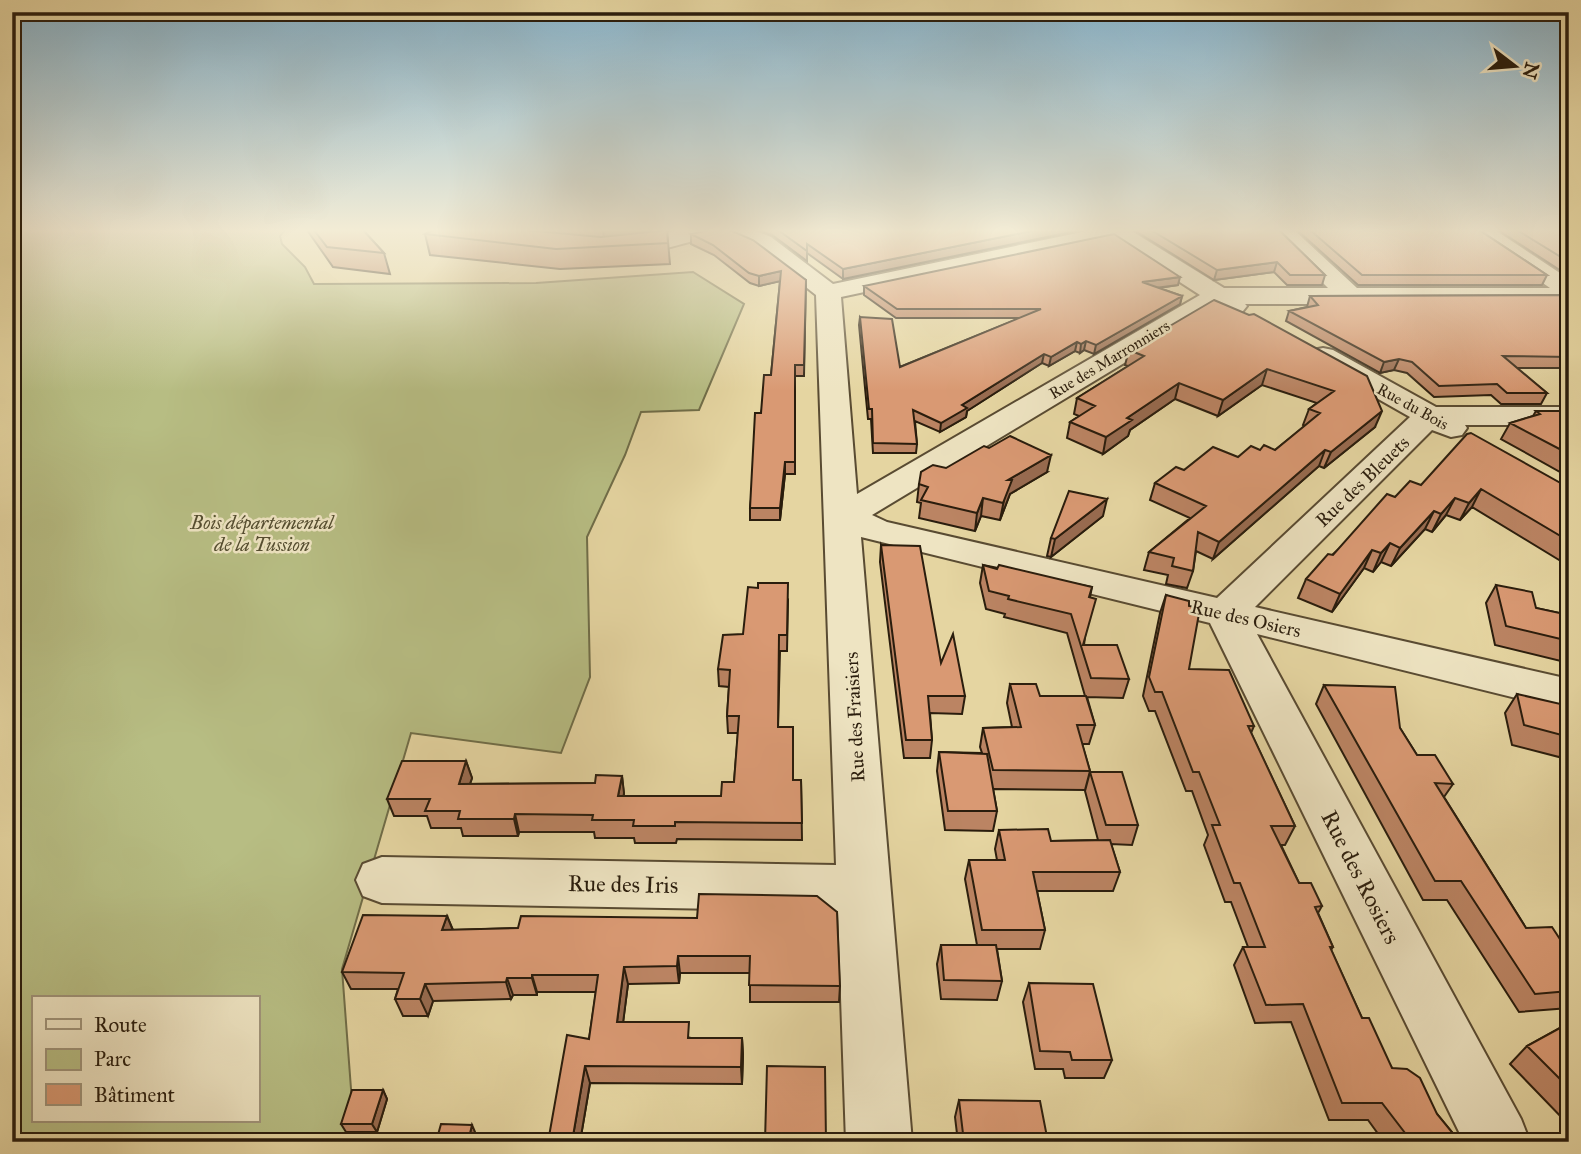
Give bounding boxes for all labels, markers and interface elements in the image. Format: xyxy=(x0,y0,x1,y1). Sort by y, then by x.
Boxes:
north arrow xyxy=(1480,32,1550,102)
text: N xyxy=(1518,60,1544,81)
street label: Rue des Marronniers xyxy=(1046,316,1173,403)
street label: Rue du Bois xyxy=(1374,379,1452,434)
street label: Rue des Bleuets xyxy=(1311,431,1414,532)
park label: Bois départemental de la Tussion xyxy=(190,511,335,556)
street label: Rue des Osiers xyxy=(1189,595,1303,642)
street label: Rue des Fraisiers xyxy=(840,651,869,783)
street label: Rue des Rosiers xyxy=(1315,806,1407,948)
street label: Rue des Iris xyxy=(568,869,678,899)
legend xyxy=(32,996,259,1122)
text: Route xyxy=(94,1012,147,1038)
text: Parc xyxy=(94,1046,131,1072)
text: Bâtiment xyxy=(94,1082,176,1108)

